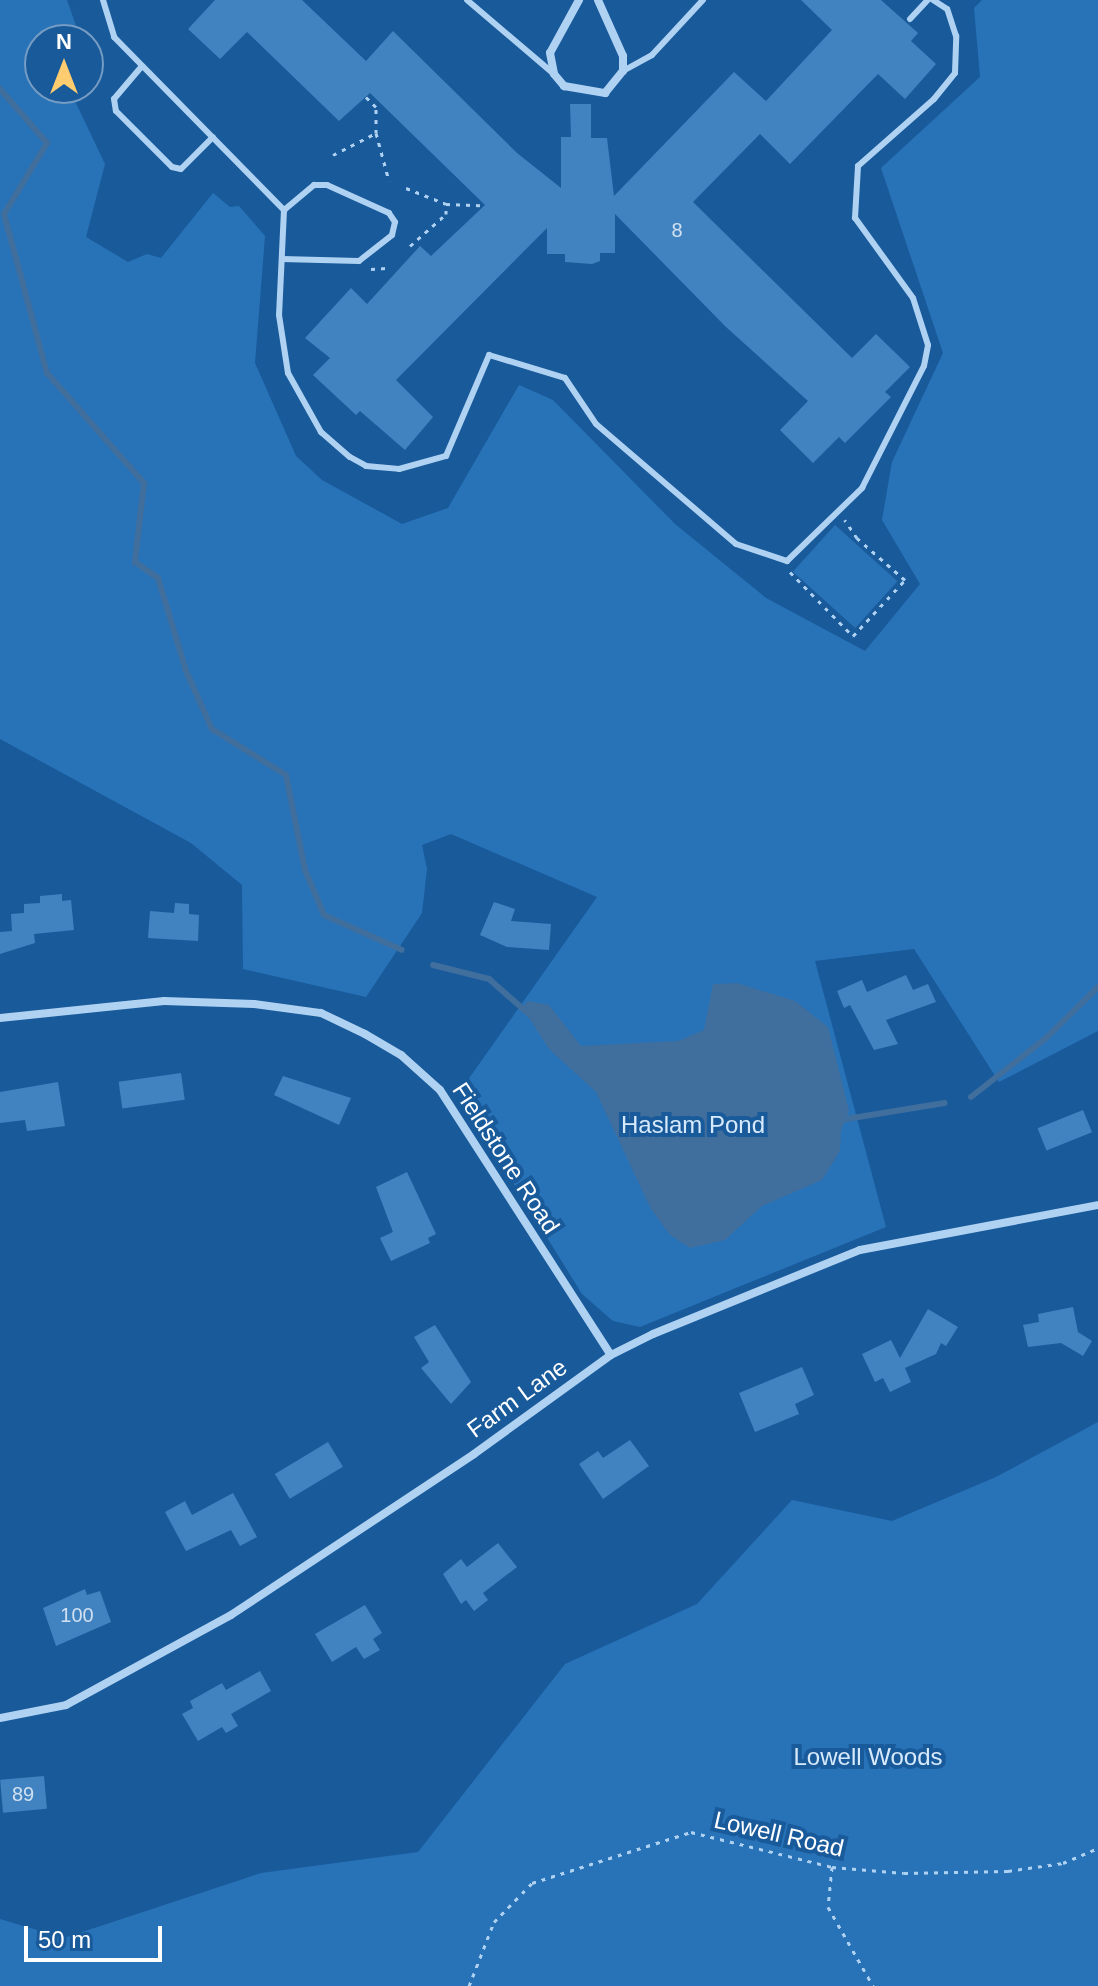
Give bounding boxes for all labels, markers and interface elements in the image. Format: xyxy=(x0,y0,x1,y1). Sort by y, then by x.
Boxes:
north arrow xyxy=(24,24,104,104)
text: N xyxy=(56,29,72,54)
house number: 8 xyxy=(671,218,683,242)
street label: Fieldstone Road xyxy=(446,1077,566,1239)
park label: Haslam Pond xyxy=(621,1111,765,1139)
street label: Farm Lane xyxy=(462,1352,572,1444)
house number: 100 xyxy=(60,1603,94,1627)
park label: Lowell Woods xyxy=(794,1743,942,1771)
house number: 89 xyxy=(12,1782,34,1806)
street label: Lowell Road xyxy=(711,1805,847,1863)
scale bar xyxy=(28,1910,166,1960)
text: 50 m xyxy=(38,1926,91,1953)

